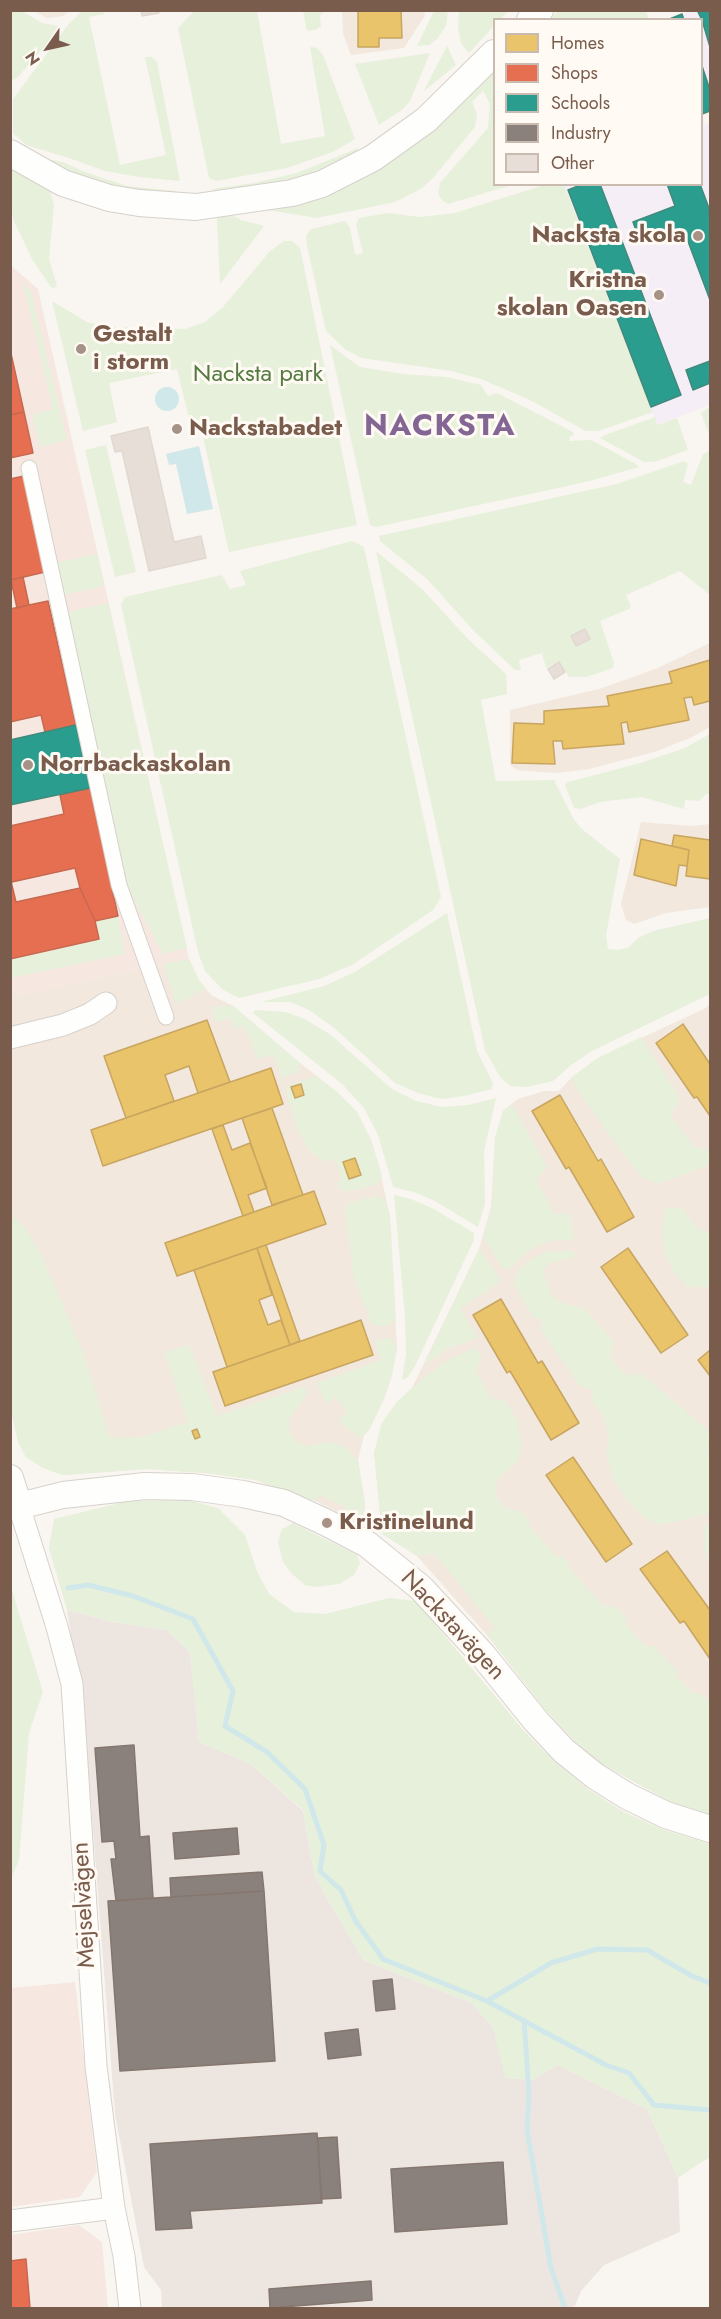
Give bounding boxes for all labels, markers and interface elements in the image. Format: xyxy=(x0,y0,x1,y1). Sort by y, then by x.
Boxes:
north arrow xyxy=(18,18,78,78)
legend xyxy=(493,18,703,186)
text: Homes xyxy=(551,30,604,56)
text: N xyxy=(20,47,46,70)
text: Shops xyxy=(551,60,598,86)
text: Schools xyxy=(551,90,610,116)
text: Industry xyxy=(551,120,611,146)
text: Other xyxy=(551,150,594,176)
place label: Nacksta skola xyxy=(532,222,686,250)
marker: Nacksta skola xyxy=(691,229,705,243)
place label: Kristna skolan Oasen xyxy=(497,267,647,323)
marker: Kristna skolan Oasen xyxy=(652,288,666,302)
place label: Gestalt i storm xyxy=(93,321,172,377)
marker: Gestalt i storm xyxy=(74,342,88,356)
park label: Nacksta park xyxy=(193,361,323,389)
district label: NACKSTA xyxy=(364,410,516,446)
place label: Nackstabadet xyxy=(189,415,342,443)
marker: Nackstabadet xyxy=(170,422,184,436)
place label: Norrbackaskolan xyxy=(40,751,231,779)
marker: Norrbackaskolan xyxy=(21,758,35,772)
place label: Kristinelund xyxy=(339,1509,474,1537)
marker: Kristinelund xyxy=(320,1516,334,1530)
street label: Nackstavägen xyxy=(394,1565,510,1687)
street label: Mejselvägen xyxy=(67,1841,103,1969)

